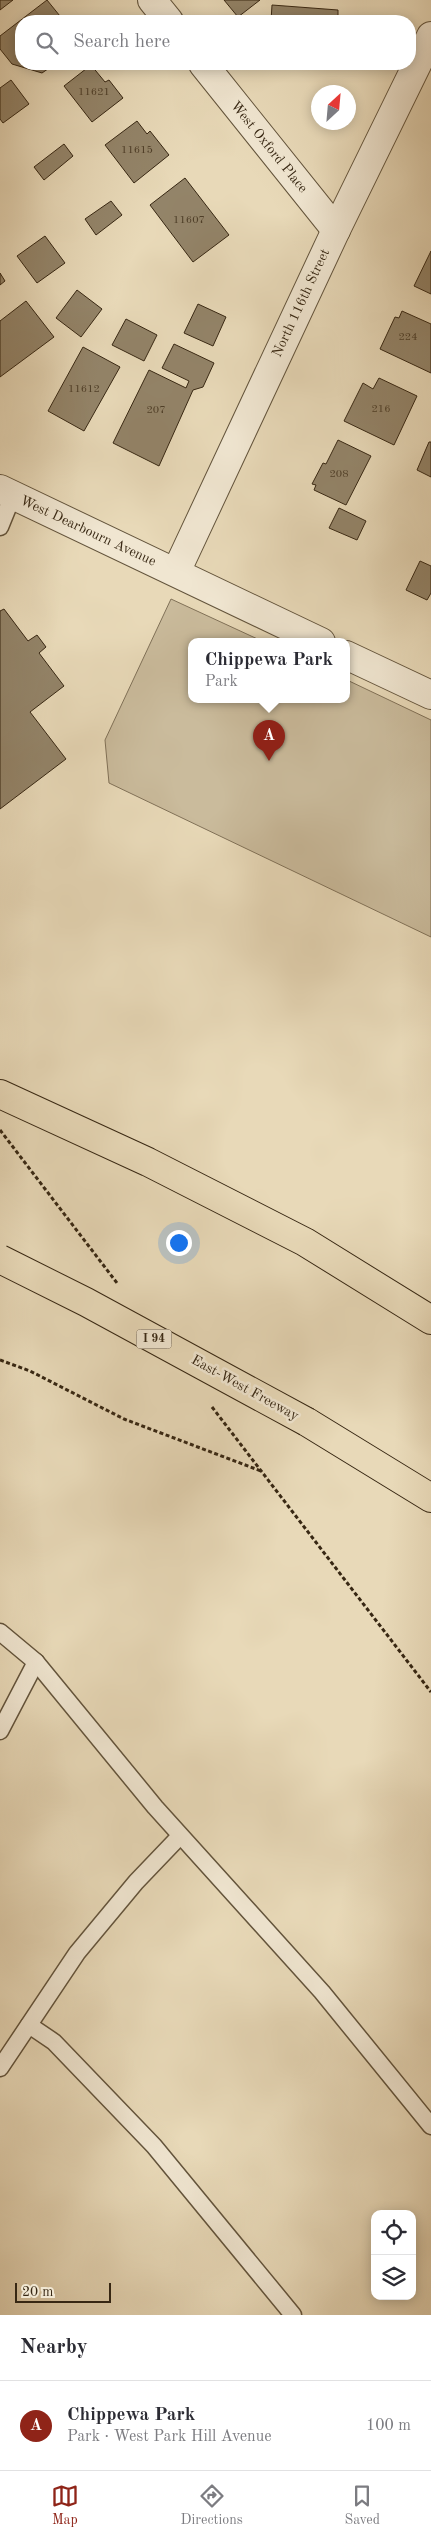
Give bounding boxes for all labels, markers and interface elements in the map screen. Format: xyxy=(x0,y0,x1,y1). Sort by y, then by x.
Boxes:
search box xyxy=(15,15,416,70)
icon: search xyxy=(33,29,61,57)
text: Search here xyxy=(73,33,170,52)
north arrow xyxy=(311,85,356,130)
house number: 11621 xyxy=(78,87,110,98)
street label: West Oxford Place xyxy=(228,99,310,195)
house number: 11615 xyxy=(121,145,153,156)
house number: 11607 xyxy=(173,215,205,226)
street label: North 116th Street xyxy=(270,247,332,359)
house number: 224 xyxy=(398,332,418,343)
house number: 11612 xyxy=(68,384,100,395)
house number: 216 xyxy=(371,404,391,415)
house number: 207 xyxy=(146,405,166,416)
house number: 208 xyxy=(329,469,349,480)
street label: West Dearbourn Avenue xyxy=(18,493,158,569)
popup xyxy=(188,638,350,703)
text: Chippewa Park xyxy=(205,651,333,670)
text: Park xyxy=(205,674,238,690)
pin: A xyxy=(253,720,285,761)
your location xyxy=(166,1230,192,1256)
road number: I 94 xyxy=(136,1330,172,1348)
street label: East-West Freeway xyxy=(189,1353,301,1424)
map controls xyxy=(371,2210,416,2300)
button: locate xyxy=(371,2210,416,2255)
button: layers xyxy=(371,2255,416,2300)
scale bar xyxy=(15,2280,111,2303)
text: 20 m xyxy=(22,2285,53,2299)
text: Nearby xyxy=(20,2337,88,2358)
text: Chippewa Park xyxy=(67,2406,195,2425)
text: A xyxy=(30,2418,42,2434)
text: 100 m xyxy=(366,2418,411,2434)
text: Park · West Park Hill Avenue xyxy=(67,2429,272,2445)
tab: Map xyxy=(51,2482,79,2529)
tab: Directions xyxy=(181,2482,243,2529)
tab: Saved xyxy=(344,2482,380,2529)

